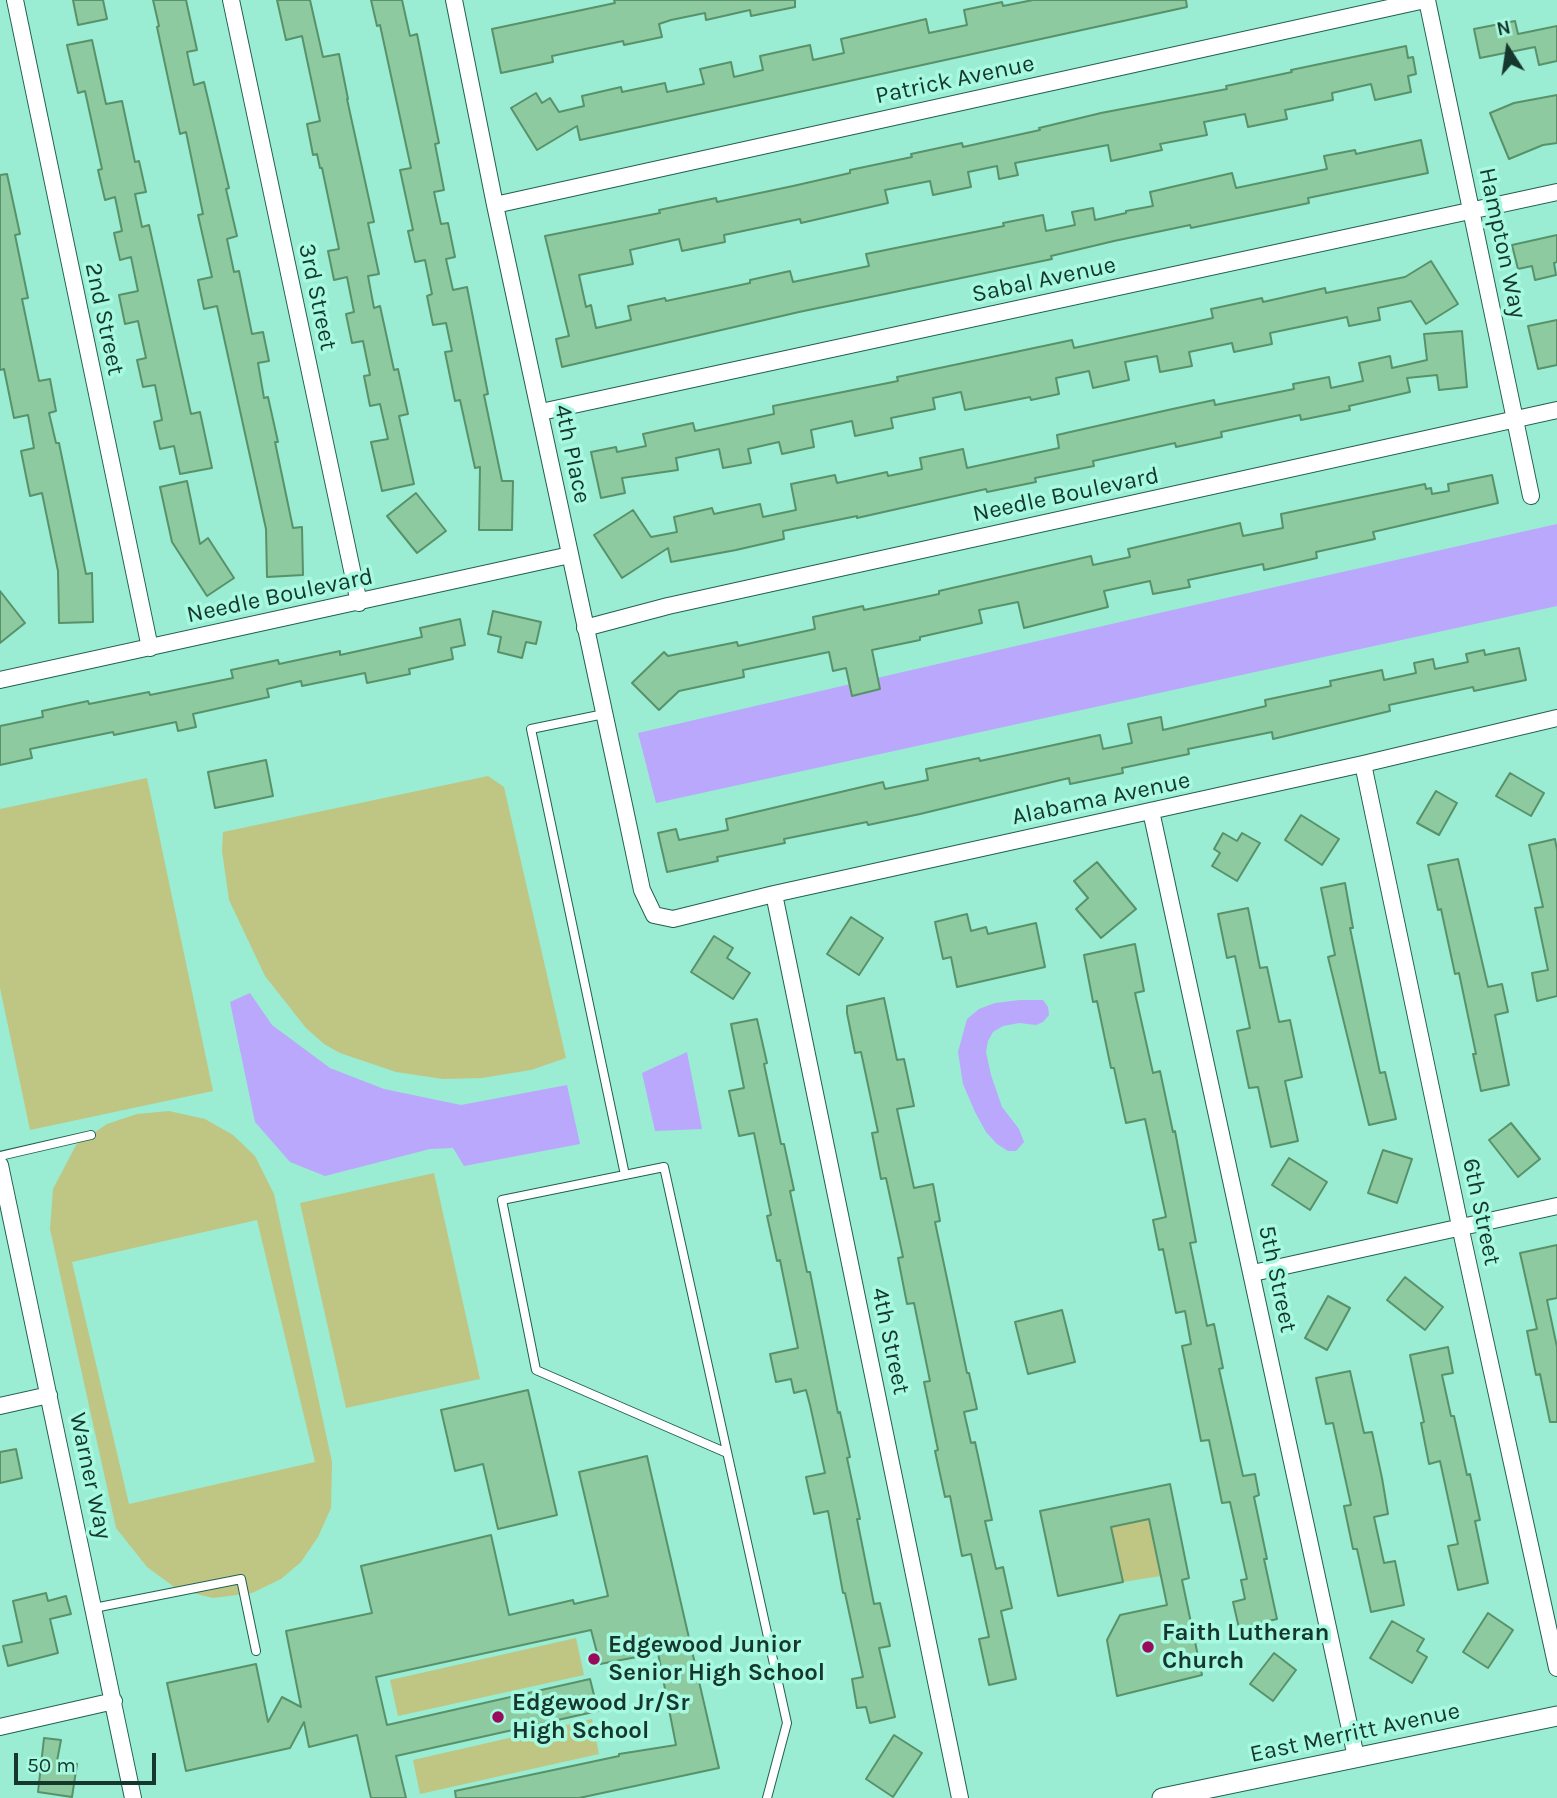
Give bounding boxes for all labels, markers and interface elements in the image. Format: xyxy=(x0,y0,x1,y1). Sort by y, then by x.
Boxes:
north arrow xyxy=(1473,14,1543,84)
text: N xyxy=(1495,16,1513,41)
street label: Patrick Avenue xyxy=(873,49,1037,111)
street label: Hampton Way xyxy=(1472,165,1532,321)
street label: 3rd Street xyxy=(292,241,342,353)
street label: Sabal Avenue xyxy=(969,251,1119,309)
street label: 2nd Street xyxy=(78,260,130,378)
street label: 4th Place xyxy=(547,402,597,506)
street label: Needle Boulevard xyxy=(970,461,1162,529)
street label: Needle Boulevard xyxy=(184,562,376,630)
street label: Alabama Avenue xyxy=(1009,766,1193,832)
street label: 6th Street xyxy=(1456,1156,1506,1268)
street label: 5th Street xyxy=(1252,1223,1302,1335)
street label: 4th Street xyxy=(865,1285,915,1397)
street label: Warner Way xyxy=(63,1410,117,1542)
place label: Faith Lutheran Church xyxy=(1162,1619,1329,1675)
place label: Edgewood Junior Senior High School xyxy=(608,1631,825,1687)
marker: Faith Lutheran Church xyxy=(1140,1639,1156,1655)
marker: Edgewood Junior Senior High School xyxy=(586,1651,602,1667)
place label: Edgewood Jr/Sr High School xyxy=(512,1689,690,1745)
street label: East Merritt Avenue xyxy=(1247,1697,1463,1769)
marker: Edgewood Jr/Sr High School xyxy=(490,1709,506,1725)
scale bar xyxy=(18,1738,159,1782)
text: 50 m xyxy=(27,1753,76,1777)

